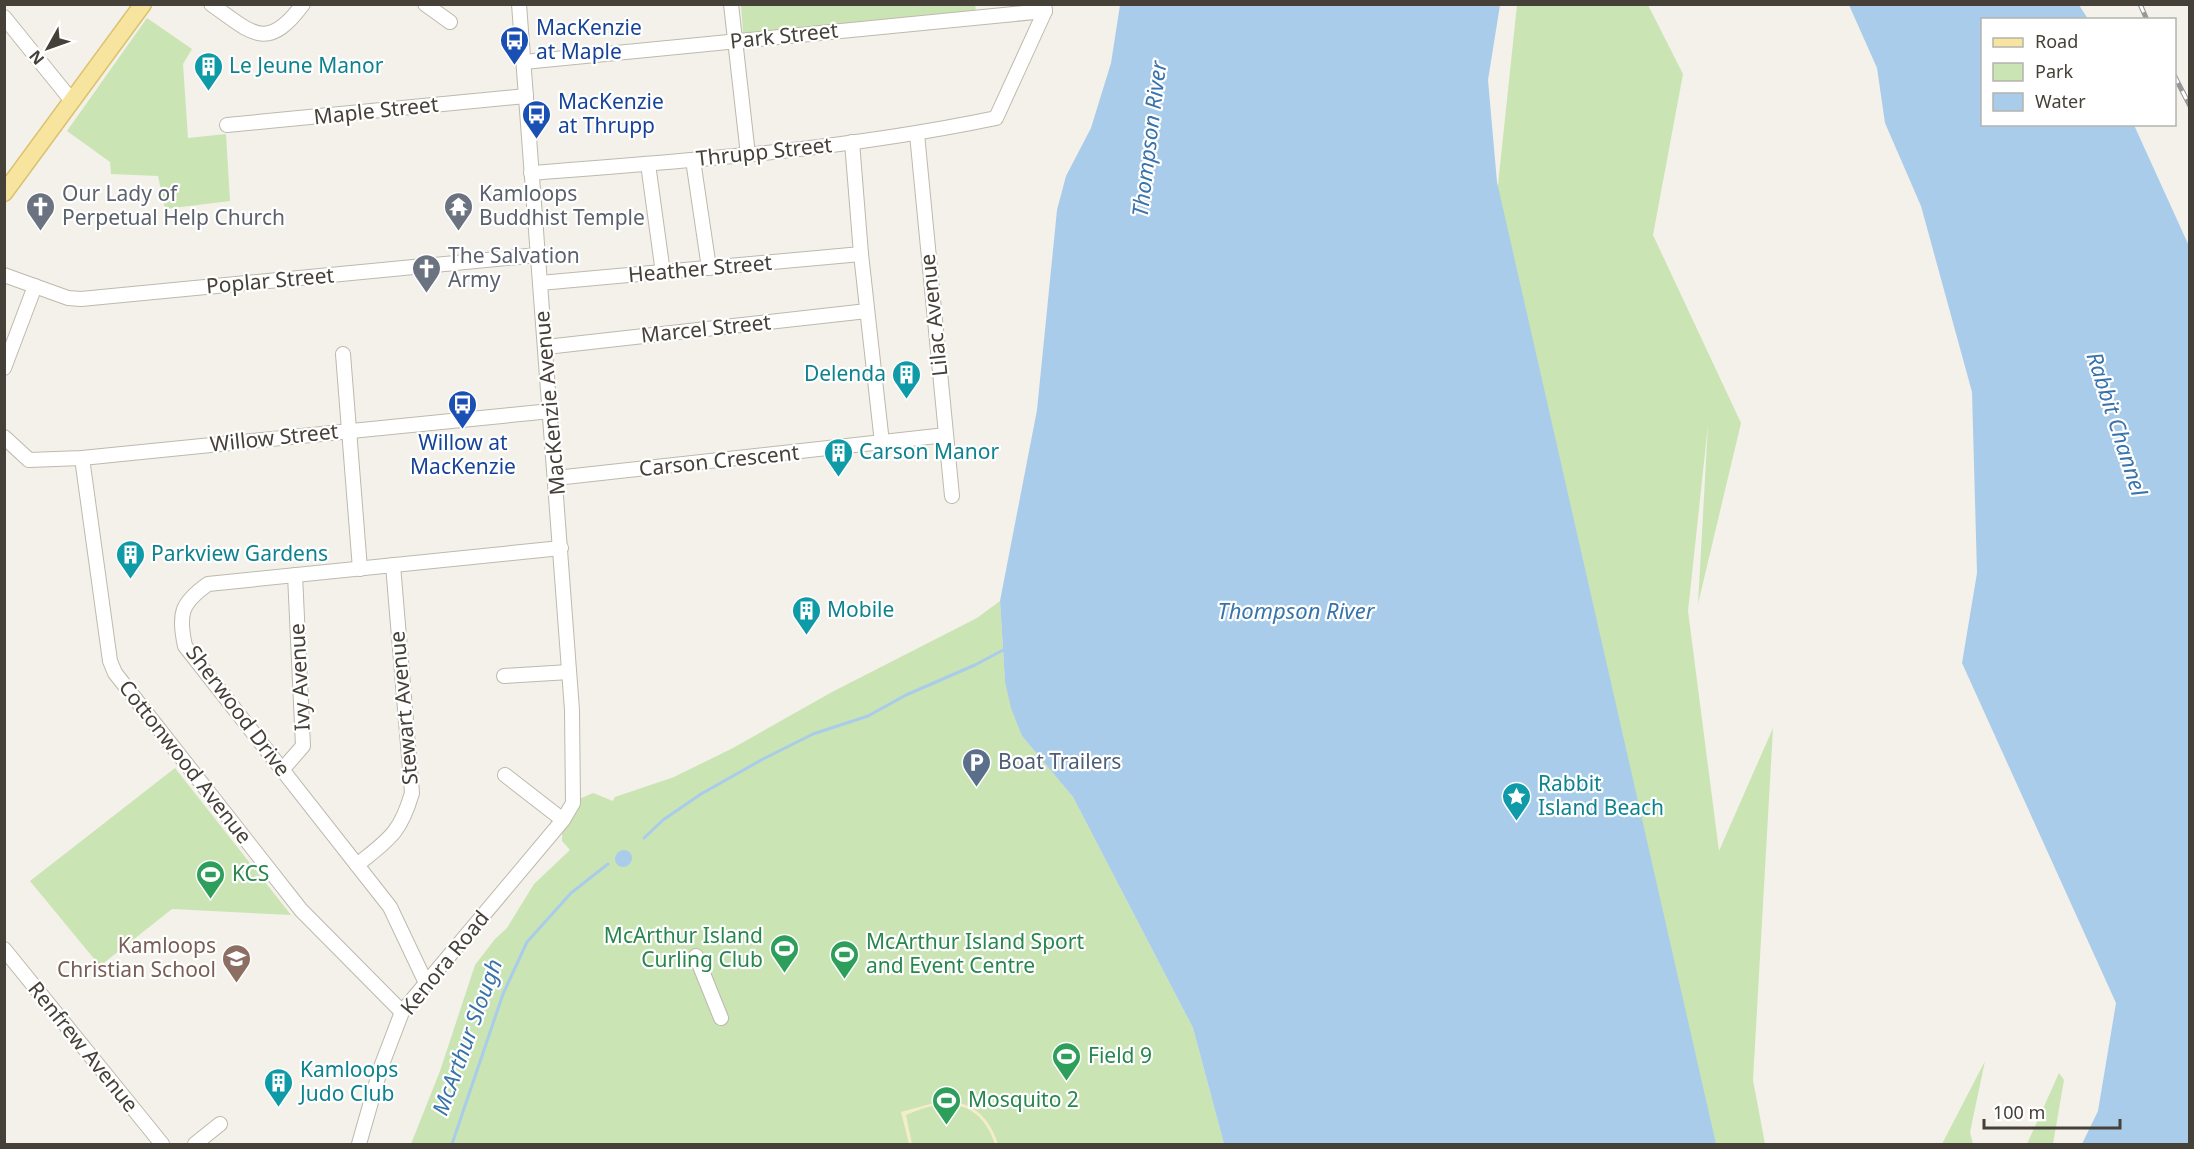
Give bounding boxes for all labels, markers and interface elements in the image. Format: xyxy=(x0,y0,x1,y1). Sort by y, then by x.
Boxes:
place label: MacKenzie at Maple xyxy=(536,13,642,65)
street label: Park Street xyxy=(728,15,840,55)
north arrow xyxy=(18,18,78,78)
legend xyxy=(1981,18,2176,126)
bus stop icon: MacKenzie at Maple xyxy=(499,24,531,66)
text: Road xyxy=(2035,29,2078,53)
text: N xyxy=(24,46,49,70)
building icon: Le Jeune Manor xyxy=(192,50,224,92)
place label: Le Jeune Manor xyxy=(229,51,384,79)
water label: Thompson River xyxy=(1124,58,1173,219)
text: Park xyxy=(2035,59,2073,83)
place label: MacKenzie at Thrupp xyxy=(558,87,664,139)
text: Water xyxy=(2035,89,2086,113)
street label: Maple Street xyxy=(312,90,440,130)
bus stop icon: MacKenzie at Thrupp xyxy=(521,98,553,140)
street label: Thrupp Street xyxy=(695,130,834,172)
place label: Our Lady of Perpetual Help Church xyxy=(62,179,285,231)
place label: Kamloops Buddhist Temple xyxy=(479,179,645,231)
church icon: Our Lady of Perpetual Help Church xyxy=(25,190,57,232)
temple icon: Kamloops Buddhist Temple xyxy=(442,190,474,232)
place label: The Salvation Army xyxy=(448,241,580,293)
street label: Heather Street xyxy=(627,248,773,288)
church icon: The Salvation Army xyxy=(411,252,443,294)
street label: Lilac Avenue xyxy=(913,253,953,378)
street label: Poplar Street xyxy=(205,260,335,300)
street label: Marcel Street xyxy=(640,307,773,349)
street label: MacKenzie Avenue xyxy=(527,310,571,496)
water label: Rabbit Channel xyxy=(2081,348,2156,501)
building icon: Delenda xyxy=(891,358,923,400)
place label: Delenda xyxy=(804,359,886,387)
bus stop icon: Willow at MacKenzie xyxy=(447,388,479,430)
street label: Willow Street xyxy=(208,416,340,458)
place label: Willow at MacKenzie xyxy=(410,428,516,480)
building icon: Carson Manor xyxy=(822,436,854,478)
place label: Carson Manor xyxy=(859,437,999,465)
street label: Carson Crescent xyxy=(637,438,801,482)
building icon: Parkview Gardens xyxy=(114,538,146,580)
place label: Parkview Gardens xyxy=(151,539,328,567)
building icon: Mobile xyxy=(790,594,822,636)
place label: Mobile xyxy=(827,595,894,623)
water label: Thompson River xyxy=(1218,595,1376,625)
street label: Ivy Avenue xyxy=(282,623,316,732)
street label: Stewart Avenue xyxy=(382,630,424,786)
street label: Sherwood Drive xyxy=(180,639,297,782)
street label: Cottonwood Avenue xyxy=(113,674,259,849)
parking icon: Boat Trailers xyxy=(961,746,993,788)
place label: Boat Trailers xyxy=(998,747,1121,775)
place label: Rabbit Island Beach xyxy=(1538,769,1664,821)
place icon: Rabbit Island Beach xyxy=(1501,780,1533,822)
sports icon: KCS xyxy=(195,858,227,900)
place label: KCS xyxy=(232,859,269,887)
street label: Kenora Road xyxy=(394,904,495,1020)
place label: McArthur Island Curling Club xyxy=(604,921,763,973)
place label: McArthur Island Sport and Event Centre xyxy=(866,927,1084,979)
place label: Kamloops Christian School xyxy=(57,931,216,983)
sports icon: McArthur Island Curling Club xyxy=(768,932,800,974)
sports icon: McArthur Island Sport and Event Centre xyxy=(829,938,861,980)
school or university icon: Kamloops Christian School xyxy=(221,942,253,984)
water label: McArthur Slough xyxy=(424,954,508,1119)
street label: Renfrew Avenue xyxy=(22,975,145,1118)
sports icon: Field 9 xyxy=(1051,1040,1083,1082)
place label: Field 9 xyxy=(1088,1041,1152,1069)
place label: Kamloops Judo Club xyxy=(298,1055,398,1107)
building icon: Kamloops Judo Club xyxy=(263,1066,295,1108)
sports icon: Mosquito 2 xyxy=(931,1084,963,1126)
place label: Mosquito 2 xyxy=(968,1085,1079,1113)
scale bar xyxy=(1984,1092,2120,1130)
text: 100 m xyxy=(1993,1100,2045,1124)

